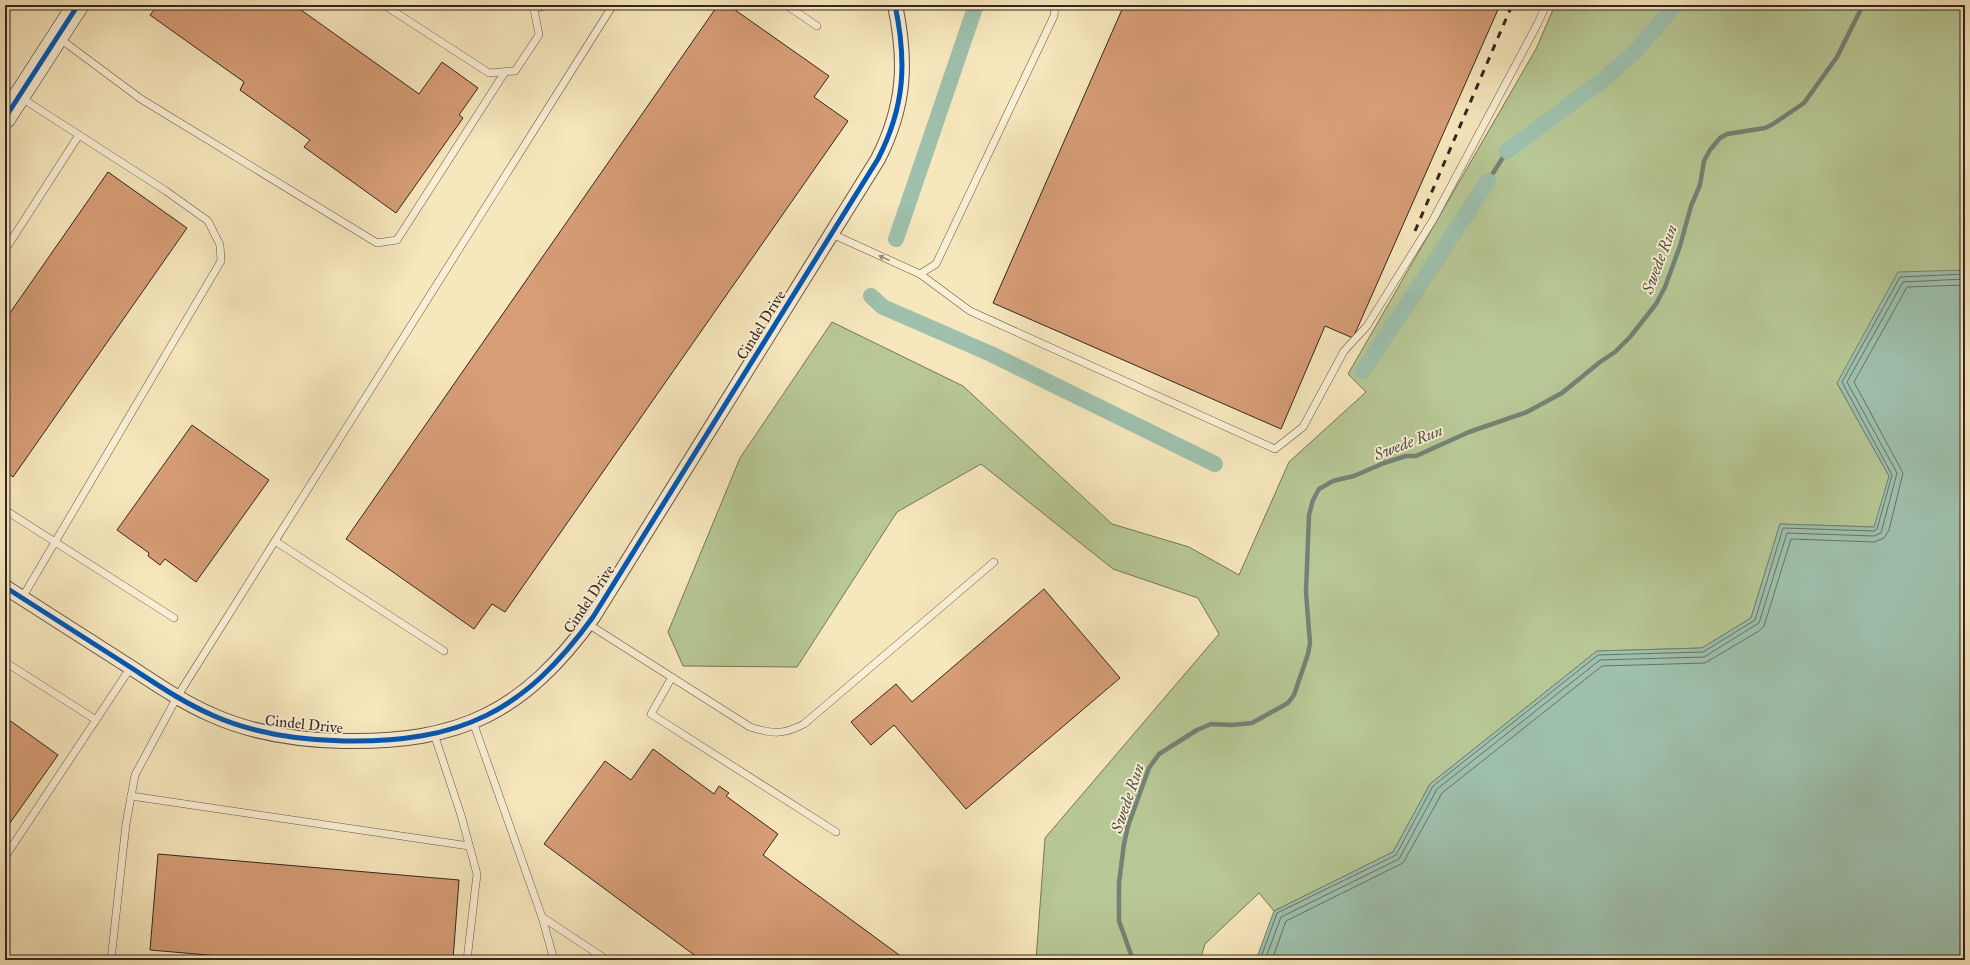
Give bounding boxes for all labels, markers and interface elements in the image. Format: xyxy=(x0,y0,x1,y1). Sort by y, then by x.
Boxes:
water label: Swede Run xyxy=(1637,221,1682,297)
one-way arrow xyxy=(879,255,890,261)
street label: Cindel Drive xyxy=(733,287,789,363)
water label: Swede Run xyxy=(1370,420,1446,465)
street label: Cindel Drive xyxy=(560,562,618,636)
street label: Cindel Drive xyxy=(264,711,344,737)
water label: Swede Run xyxy=(1106,760,1148,836)

